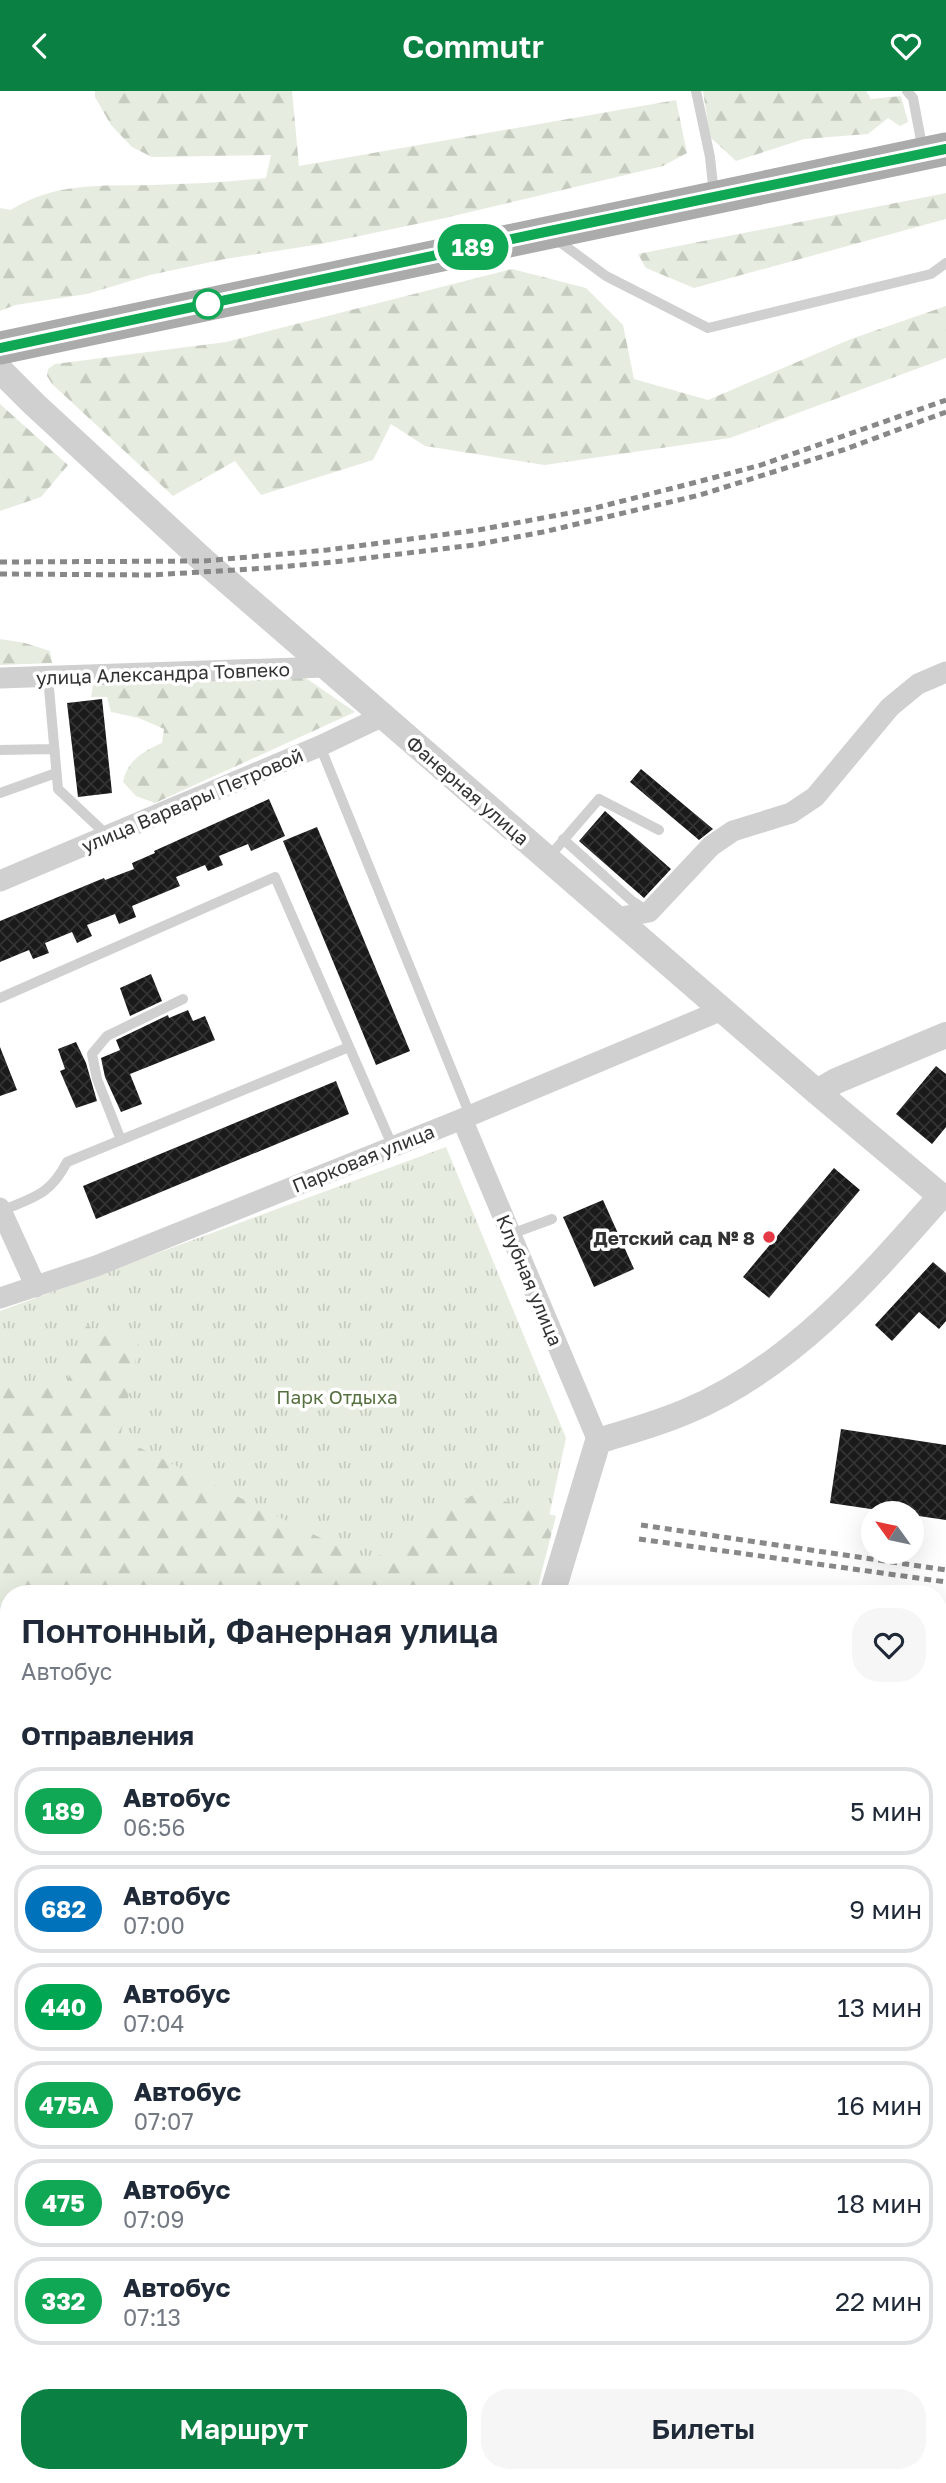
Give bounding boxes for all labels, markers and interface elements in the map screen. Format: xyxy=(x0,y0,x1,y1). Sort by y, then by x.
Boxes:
icon: back xyxy=(21,27,59,65)
text: Commutr xyxy=(402,27,544,65)
icon: heart xyxy=(887,27,925,65)
line badge: 189 xyxy=(433,224,513,270)
text: 189 xyxy=(452,232,494,261)
unlabelled marker xyxy=(193,289,223,319)
street label: улица Александра Товпеко xyxy=(36,657,290,689)
street label: Фанерная улица xyxy=(402,730,534,850)
street label: улица Варвары Петровой xyxy=(78,743,306,857)
street label: Парковая улица xyxy=(289,1119,437,1197)
street label: Клубная улица xyxy=(492,1211,568,1349)
place label: Детский сад № 8 xyxy=(594,1226,755,1249)
marker: Детский сад № 8 xyxy=(761,1229,777,1245)
park label: Парк Отдыха xyxy=(276,1385,398,1408)
north arrow xyxy=(861,1501,924,1565)
map controls xyxy=(861,1501,924,1564)
button: heart xyxy=(852,1608,926,1682)
text: Понтонный, Фанерная улица xyxy=(21,1611,499,1650)
text: Автобус xyxy=(21,1657,112,1685)
text: Отправления xyxy=(21,1720,194,1751)
text: Автобус xyxy=(123,1782,230,1813)
text: 189 xyxy=(42,1796,85,1825)
text: 5 мин xyxy=(850,1796,922,1827)
text: 06:56 xyxy=(123,1813,185,1841)
text: Автобус xyxy=(123,1880,230,1911)
text: 682 xyxy=(41,1894,86,1923)
text: 9 мин xyxy=(849,1894,922,1925)
text: 07:00 xyxy=(123,1911,185,1939)
text: Автобус xyxy=(123,1978,230,2009)
text: 440 xyxy=(41,1992,86,2021)
text: 13 мин xyxy=(837,1992,922,2023)
text: 07:04 xyxy=(123,2009,185,2037)
text: Автобус xyxy=(134,2076,241,2107)
text: 475А xyxy=(39,2090,99,2119)
text: 16 мин xyxy=(837,2090,922,2121)
text: 07:07 xyxy=(134,2107,194,2135)
text: Автобус xyxy=(123,2174,230,2205)
text: 475 xyxy=(42,2188,85,2217)
text: 18 мин xyxy=(837,2188,922,2219)
text: 07:09 xyxy=(123,2205,185,2233)
text: Автобус xyxy=(123,2272,230,2303)
text: 332 xyxy=(42,2286,85,2315)
text: 22 мин xyxy=(835,2286,922,2317)
text: 07:13 xyxy=(123,2303,181,2331)
button: Маршрут xyxy=(21,2389,467,2469)
button: Билеты xyxy=(481,2389,926,2469)

